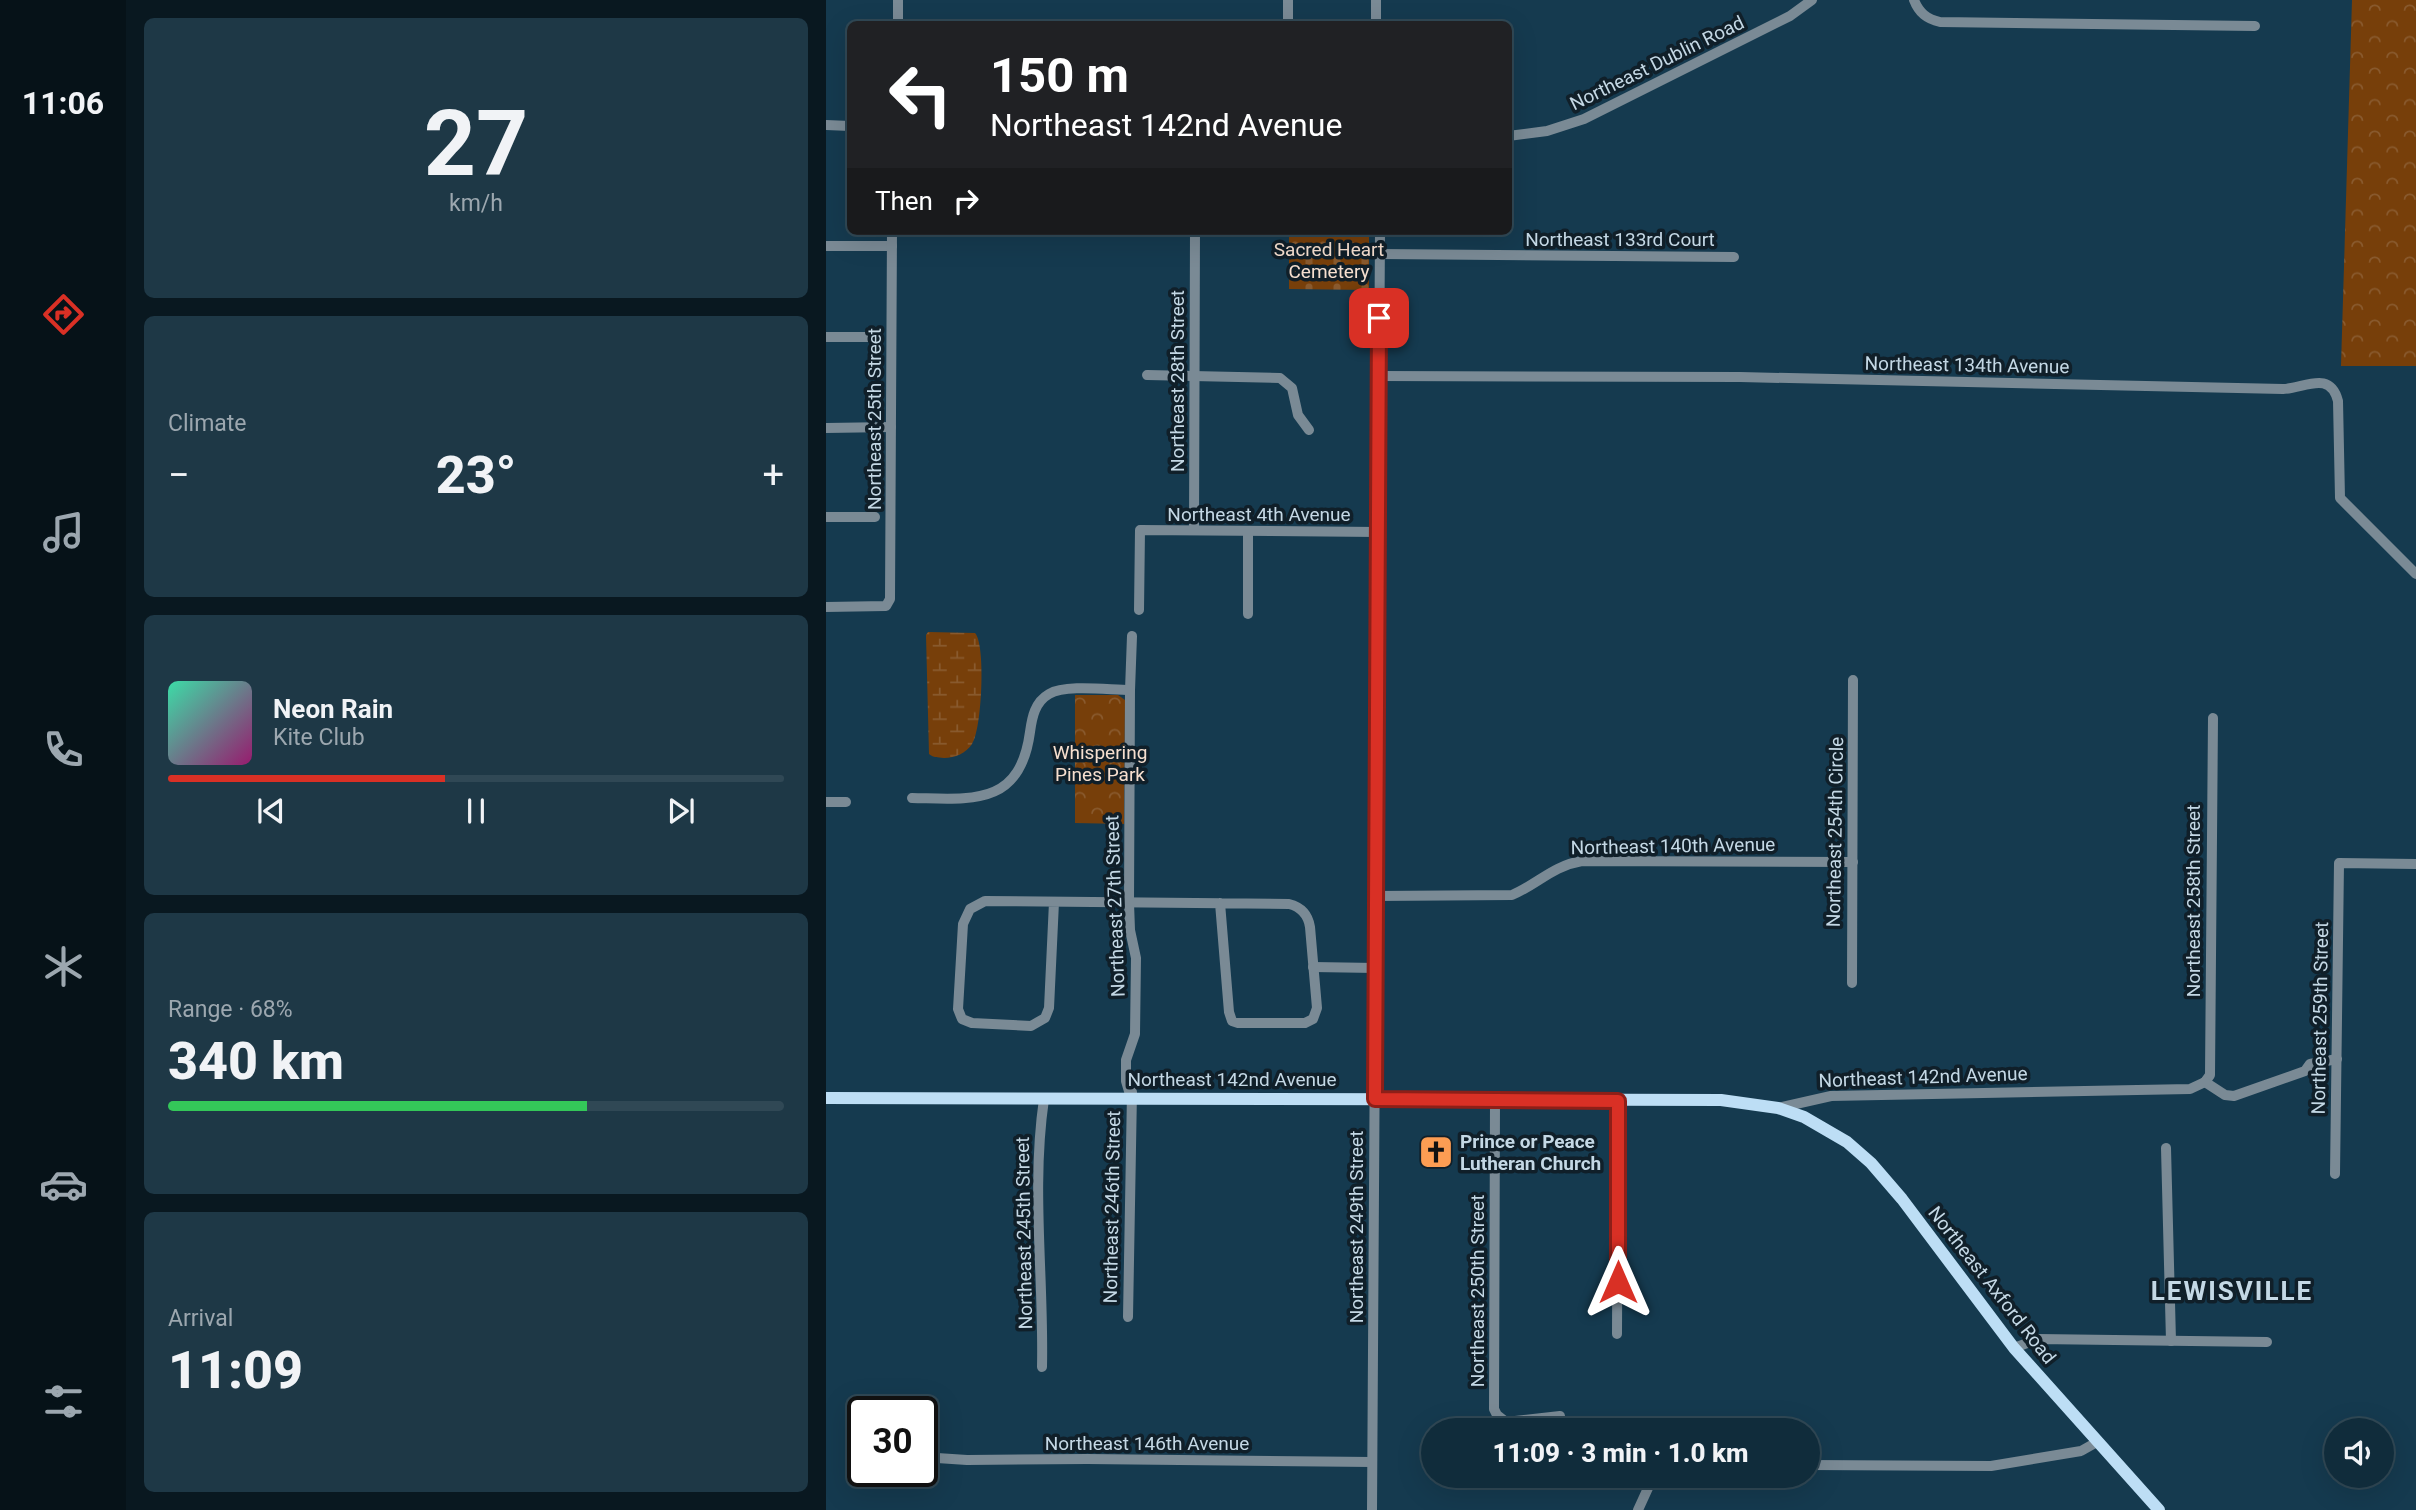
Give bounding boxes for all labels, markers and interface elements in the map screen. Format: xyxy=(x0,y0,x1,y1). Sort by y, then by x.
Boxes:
street label: Northeast Dublin Road xyxy=(1566,11,1748,115)
text: 150 m xyxy=(990,47,1129,104)
icon: left xyxy=(875,49,966,140)
text: 11:06 xyxy=(22,84,104,122)
text: 27 xyxy=(424,91,528,197)
text: Northeast 142nd Avenue xyxy=(990,106,1342,144)
icon: right xyxy=(947,182,985,220)
text: Then xyxy=(875,186,933,216)
text: km/h xyxy=(449,190,503,217)
street label: Northeast 133rd Court xyxy=(1525,228,1715,251)
park label: Sacred Heart Cemetery xyxy=(1274,238,1384,283)
pin xyxy=(1349,288,1409,348)
icon: directions xyxy=(39,290,88,339)
street label: Northeast 28th Street xyxy=(1166,290,1189,472)
icon: arrive xyxy=(1360,299,1398,337)
street label: Northeast 25th Street xyxy=(863,328,886,510)
street label: Northeast 134th Avenue xyxy=(1864,352,2070,378)
text: Climate xyxy=(168,410,247,437)
text: 23° xyxy=(436,445,516,506)
text: − xyxy=(168,453,190,497)
text: + xyxy=(762,453,784,497)
street label: Northeast 4th Avenue xyxy=(1167,503,1351,526)
icon: music xyxy=(39,508,88,557)
text: Neon Rain xyxy=(273,694,393,724)
text: Kite Club xyxy=(273,724,365,751)
icon: phone xyxy=(39,725,88,774)
street label: Northeast 254th Circle xyxy=(1822,737,1848,927)
park label: Whispering Pines Park xyxy=(1053,741,1147,786)
icon: previous xyxy=(252,792,290,830)
icon: pause xyxy=(457,792,495,830)
icon: next xyxy=(662,792,700,830)
street label: Northeast 258th Street xyxy=(2182,805,2205,997)
street label: Northeast 27th Street xyxy=(1100,815,1130,997)
street label: Northeast 140th Avenue xyxy=(1570,833,1776,859)
street label: Northeast 259th Street xyxy=(2307,921,2333,1115)
icon: climate xyxy=(39,942,88,991)
text: Range · 68% xyxy=(168,996,293,1023)
text: 340 km xyxy=(168,1031,344,1092)
street label: Northeast 142nd Avenue xyxy=(1818,1062,2028,1092)
street label: Northeast 142nd Avenue xyxy=(1127,1068,1337,1091)
street label: Northeast 246th Street xyxy=(1099,1110,1125,1304)
place label: Prince or Peace Lutheran Church xyxy=(1460,1130,1601,1175)
street label: Northeast 249th Street xyxy=(1345,1131,1368,1323)
church icon: Prince or Peace Lutheran Church xyxy=(1417,1133,1455,1171)
street label: Northeast 245th Street xyxy=(1011,1136,1037,1330)
icon: car xyxy=(39,1160,88,1209)
street label: Northeast 250th Street xyxy=(1466,1195,1489,1387)
street label: Northeast Axford Road xyxy=(1923,1202,2061,1368)
position arrow xyxy=(1581,1245,1655,1319)
district label: LEWISVILLE xyxy=(2151,1276,2313,1306)
text: Arrival xyxy=(168,1305,233,1332)
text: 11:09 xyxy=(168,1340,303,1401)
icon: filters xyxy=(39,1377,88,1426)
speed limit sign: 30 xyxy=(847,1396,938,1487)
map controls xyxy=(2324,1418,2394,1488)
button: sound xyxy=(2324,1418,2394,1488)
street label: Northeast 146th Avenue xyxy=(1045,1432,1249,1455)
text: 11:09 · 3 min · 1.0 km xyxy=(1493,1438,1748,1468)

